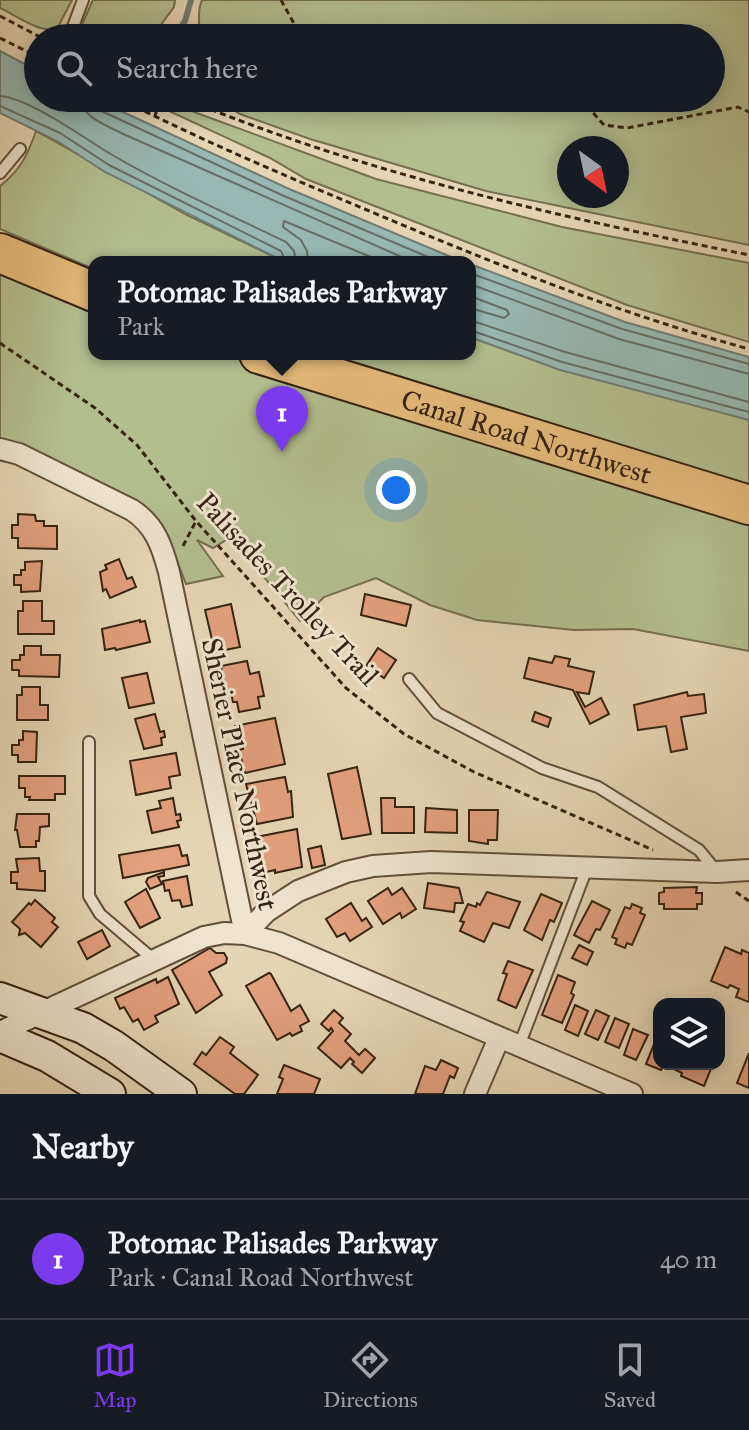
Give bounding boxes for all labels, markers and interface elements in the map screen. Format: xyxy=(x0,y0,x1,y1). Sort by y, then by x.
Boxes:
search box xyxy=(24,24,725,112)
icon: search xyxy=(52,46,96,90)
text: Search here xyxy=(116,50,258,86)
north arrow xyxy=(557,136,629,208)
popup xyxy=(88,256,476,360)
text: Potomac Palisades Parkway xyxy=(117,274,447,310)
text: Park xyxy=(117,310,164,342)
street label: Canal Road Northwest xyxy=(397,381,656,492)
pin: 1 xyxy=(256,386,308,452)
your location xyxy=(376,470,416,510)
street label: Palisades Trolley Trail xyxy=(189,485,387,693)
street label: Sherier Place Northwest xyxy=(194,635,286,913)
map controls xyxy=(653,998,725,1070)
button: layers xyxy=(653,998,725,1070)
text: Nearby xyxy=(32,1126,134,1167)
text: Potomac Palisades Parkway xyxy=(108,1225,437,1261)
text: 1 xyxy=(53,1243,63,1275)
text: 40 m xyxy=(660,1243,717,1275)
text: Park · Canal Road Northwest xyxy=(108,1261,414,1293)
tab: Map xyxy=(93,1338,137,1413)
tab: Directions xyxy=(323,1338,418,1413)
tab: Saved xyxy=(604,1338,656,1413)

